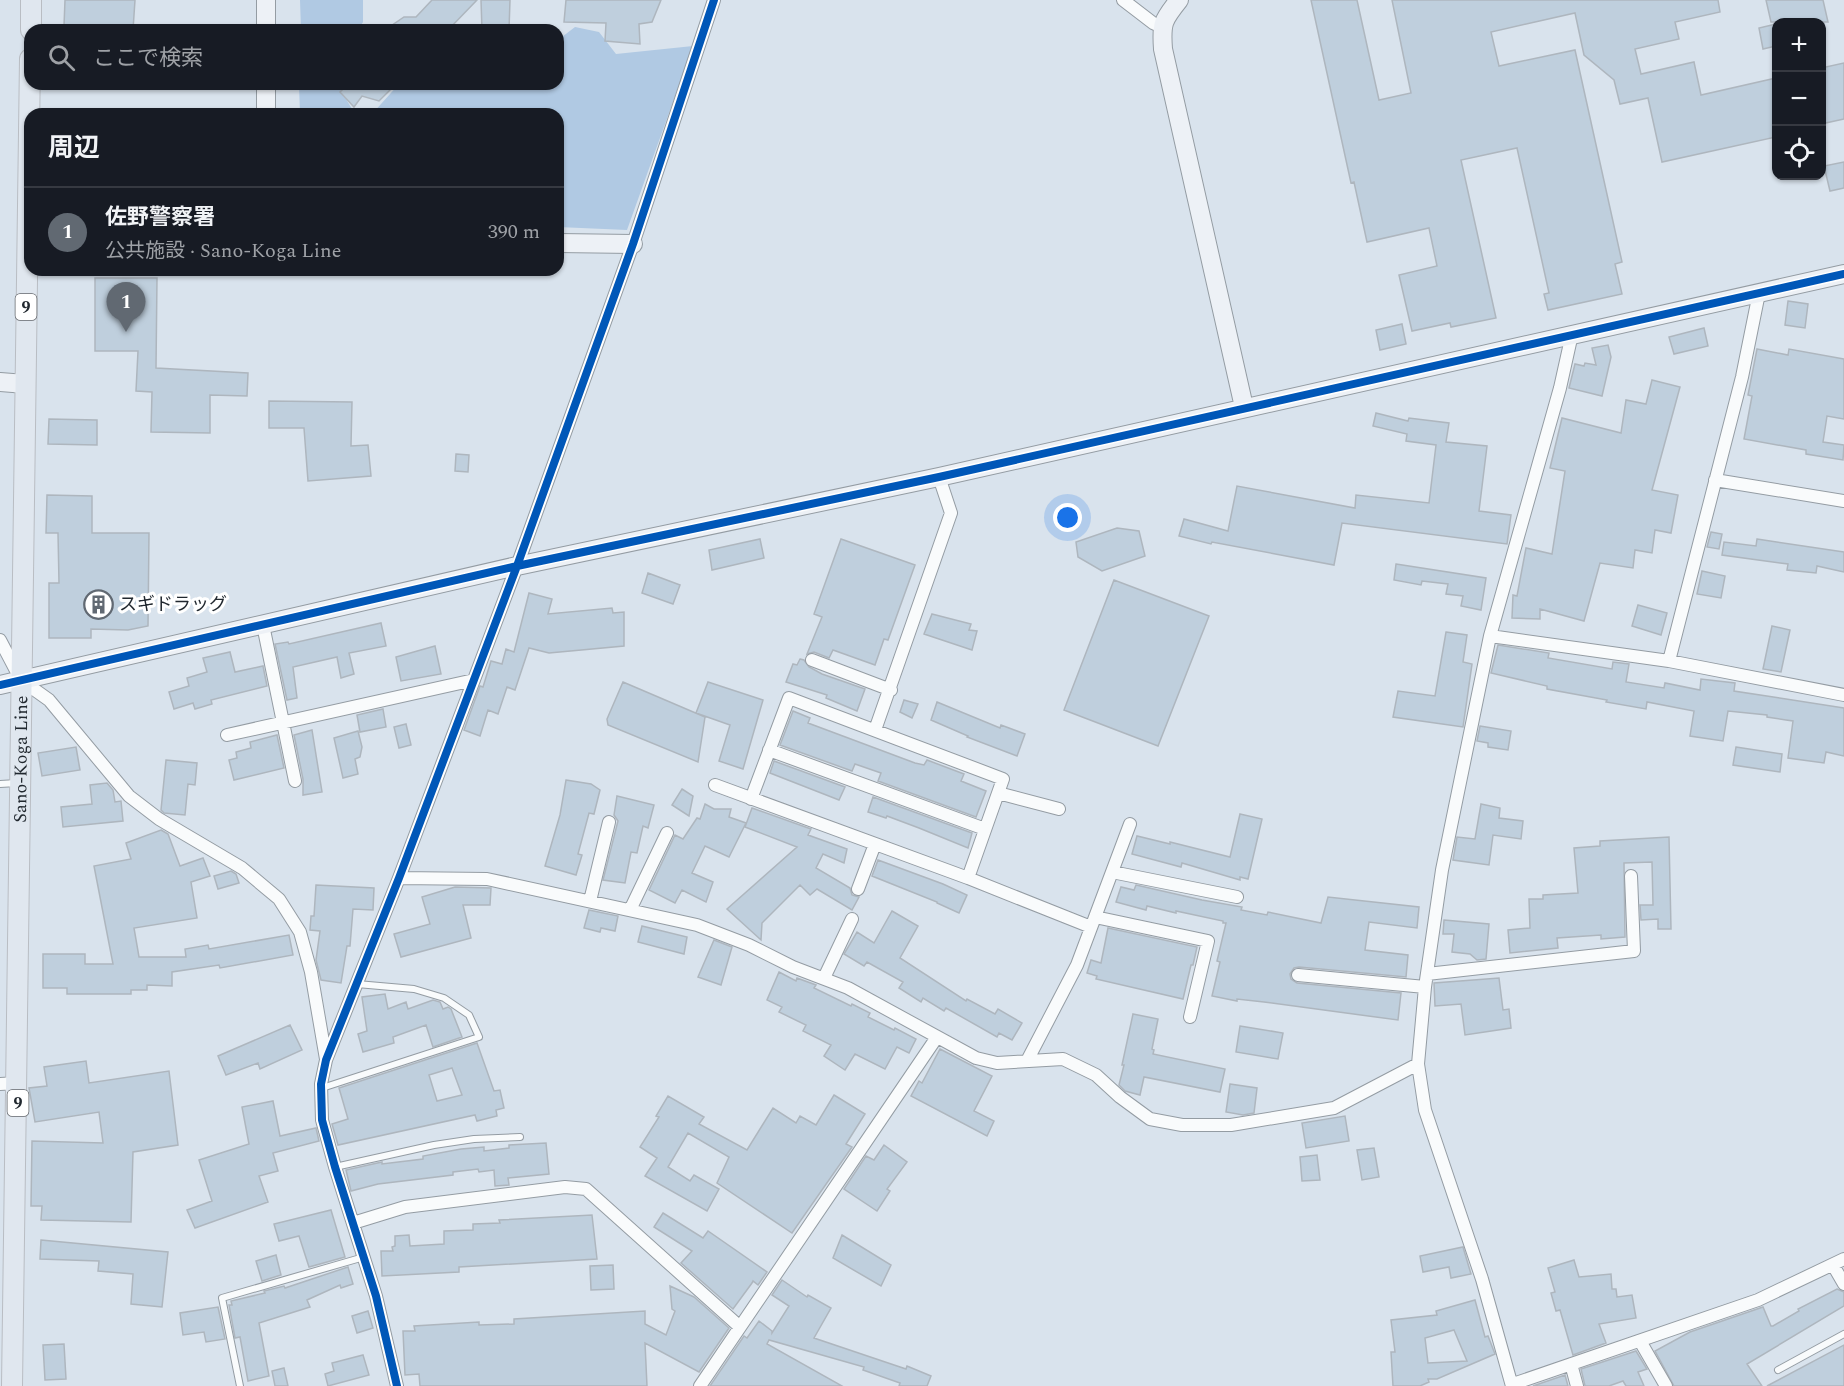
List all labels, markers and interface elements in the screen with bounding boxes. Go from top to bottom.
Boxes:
map controls [1772,18,1826,180]
button: + [1772,18,1826,72]
search box [24,24,564,90]
icon: search [45,41,78,74]
text: ここで検索 [93,42,203,75]
button: − [1772,72,1826,126]
button: locate [1772,126,1826,180]
text: 周辺 [48,128,100,168]
text: 佐野警察署 [105,201,215,234]
text: 1 [62,217,73,247]
text: 390 m [488,217,540,247]
text: 公共施設 · Sano-Koga Line [105,236,341,266]
pin: 1 [106,282,146,332]
road number: 9 [15,294,36,320]
your location [1053,503,1082,532]
building icon: スギドラッグ [82,588,114,620]
place label: スギドラッグ [119,591,227,618]
street label: Sano-Koga Line [6,695,35,823]
road number: 9 [8,1090,28,1116]

